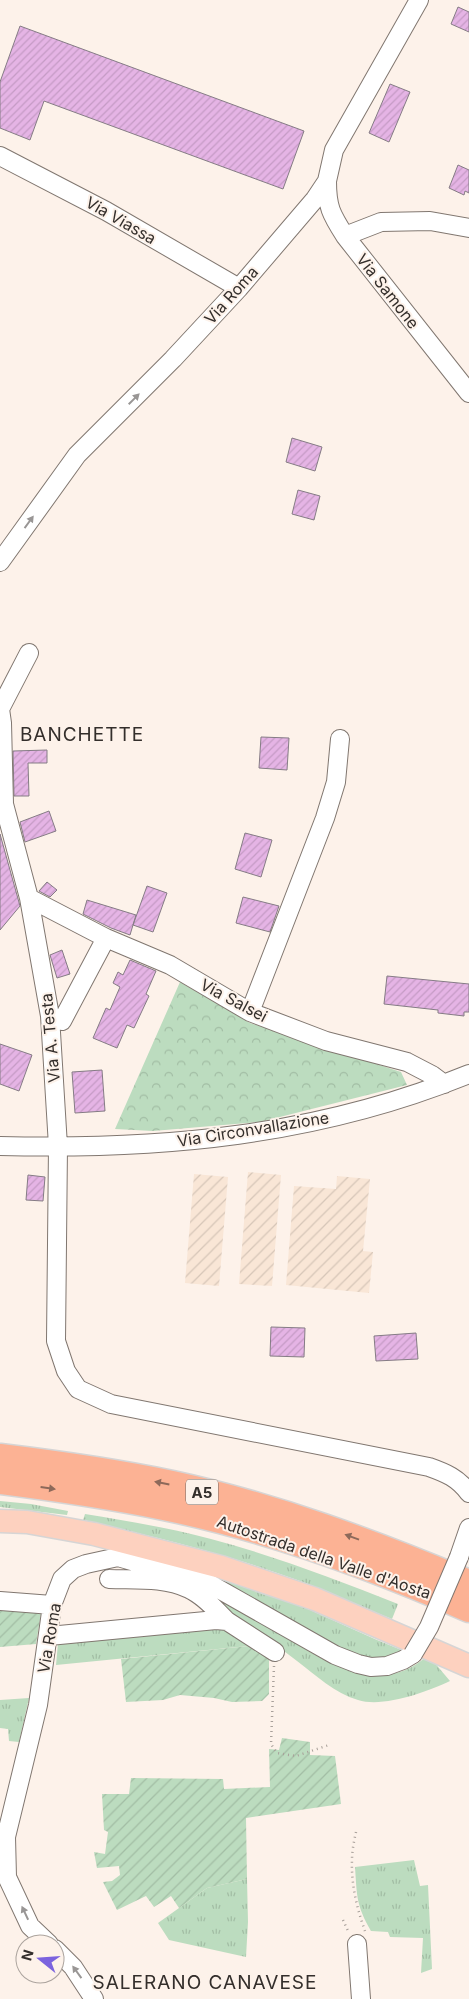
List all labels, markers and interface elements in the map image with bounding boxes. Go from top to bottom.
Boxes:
street label: Via Viassa [82,192,160,248]
street label: Via Samone [352,249,424,333]
street label: Via Roma [200,262,262,328]
one-way arrow [127,393,139,405]
one-way arrow [24,515,34,529]
district label: BANCHETTE [20,723,144,746]
street label: Via Salsei [197,974,271,1026]
street label: Via A. Testa [36,992,64,1084]
street label: Via Circonvallazione [176,1107,330,1151]
one-way arrow [154,1478,170,1486]
road number: A5 [186,1480,218,1504]
one-way arrow [41,1484,57,1492]
street label: Autostrada della Valle d'Aosta [214,1511,434,1603]
one-way arrow [344,1533,359,1541]
street label: Via Roma [33,1601,65,1675]
one-way arrow [20,1906,28,1920]
north arrow [15,1934,65,1984]
text: N [17,1947,37,1963]
one-way arrow [72,1966,82,1979]
district label: SALERANO CANAVESE [93,1971,317,1994]

